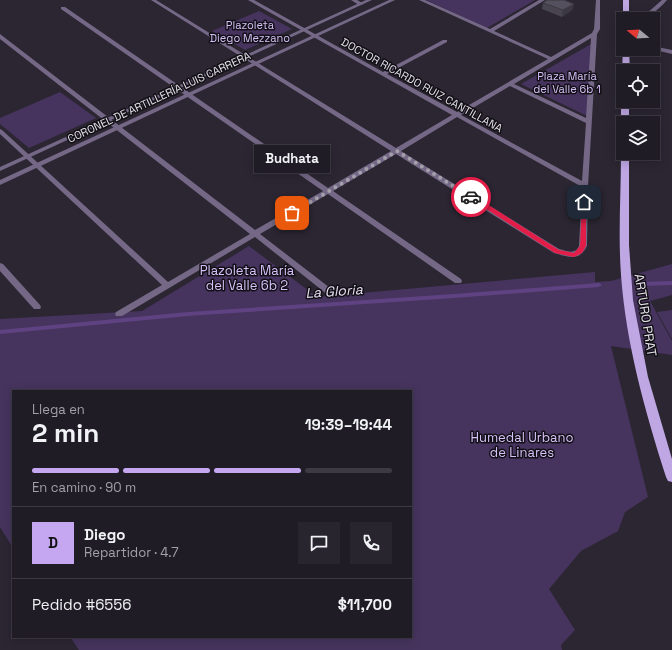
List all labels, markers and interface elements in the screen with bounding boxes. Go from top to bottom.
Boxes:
north arrow [616,12,660,56]
map controls [616,12,660,160]
park label: Plazoleta Diego Mezzano [210,18,290,45]
street label: DOCTOR RICARDO RUIZ CANTILLANA [339,35,505,135]
street label: CORONEL DE ARTILLERÍA LUIS CARRERA [65,48,253,146]
button: locate [616,64,660,108]
park label: Plaza María del Valle 6b 1 [533,69,601,96]
button: layers [616,116,660,160]
callout: Budhata [254,145,330,173]
text: Budhata [265,150,319,167]
courier [451,177,491,217]
pin [567,185,601,219]
icon: car [460,186,482,208]
icon: home [573,191,595,213]
pin [275,196,309,230]
icon: bag [281,202,303,224]
park label: Plazoleta María del Valle 6b 2 [200,262,295,294]
street label: ARTURO PRAT [631,272,661,358]
water label: La Gloria [305,280,364,302]
text: Llega en [32,401,85,418]
text: 19:39–19:44 [305,415,392,434]
text: 2 min [32,416,99,450]
park label: Humedal Urbano de Linares [470,429,574,461]
text: En camino · 90 m [32,479,136,496]
button: chat [298,522,340,564]
button: phone [350,522,392,564]
text: Diego [84,525,125,544]
text: D [48,533,58,552]
text: Repartidor · 4.7 [84,544,179,561]
text: Pedido #6556 [32,595,132,614]
text: $11,700 [338,595,392,614]

